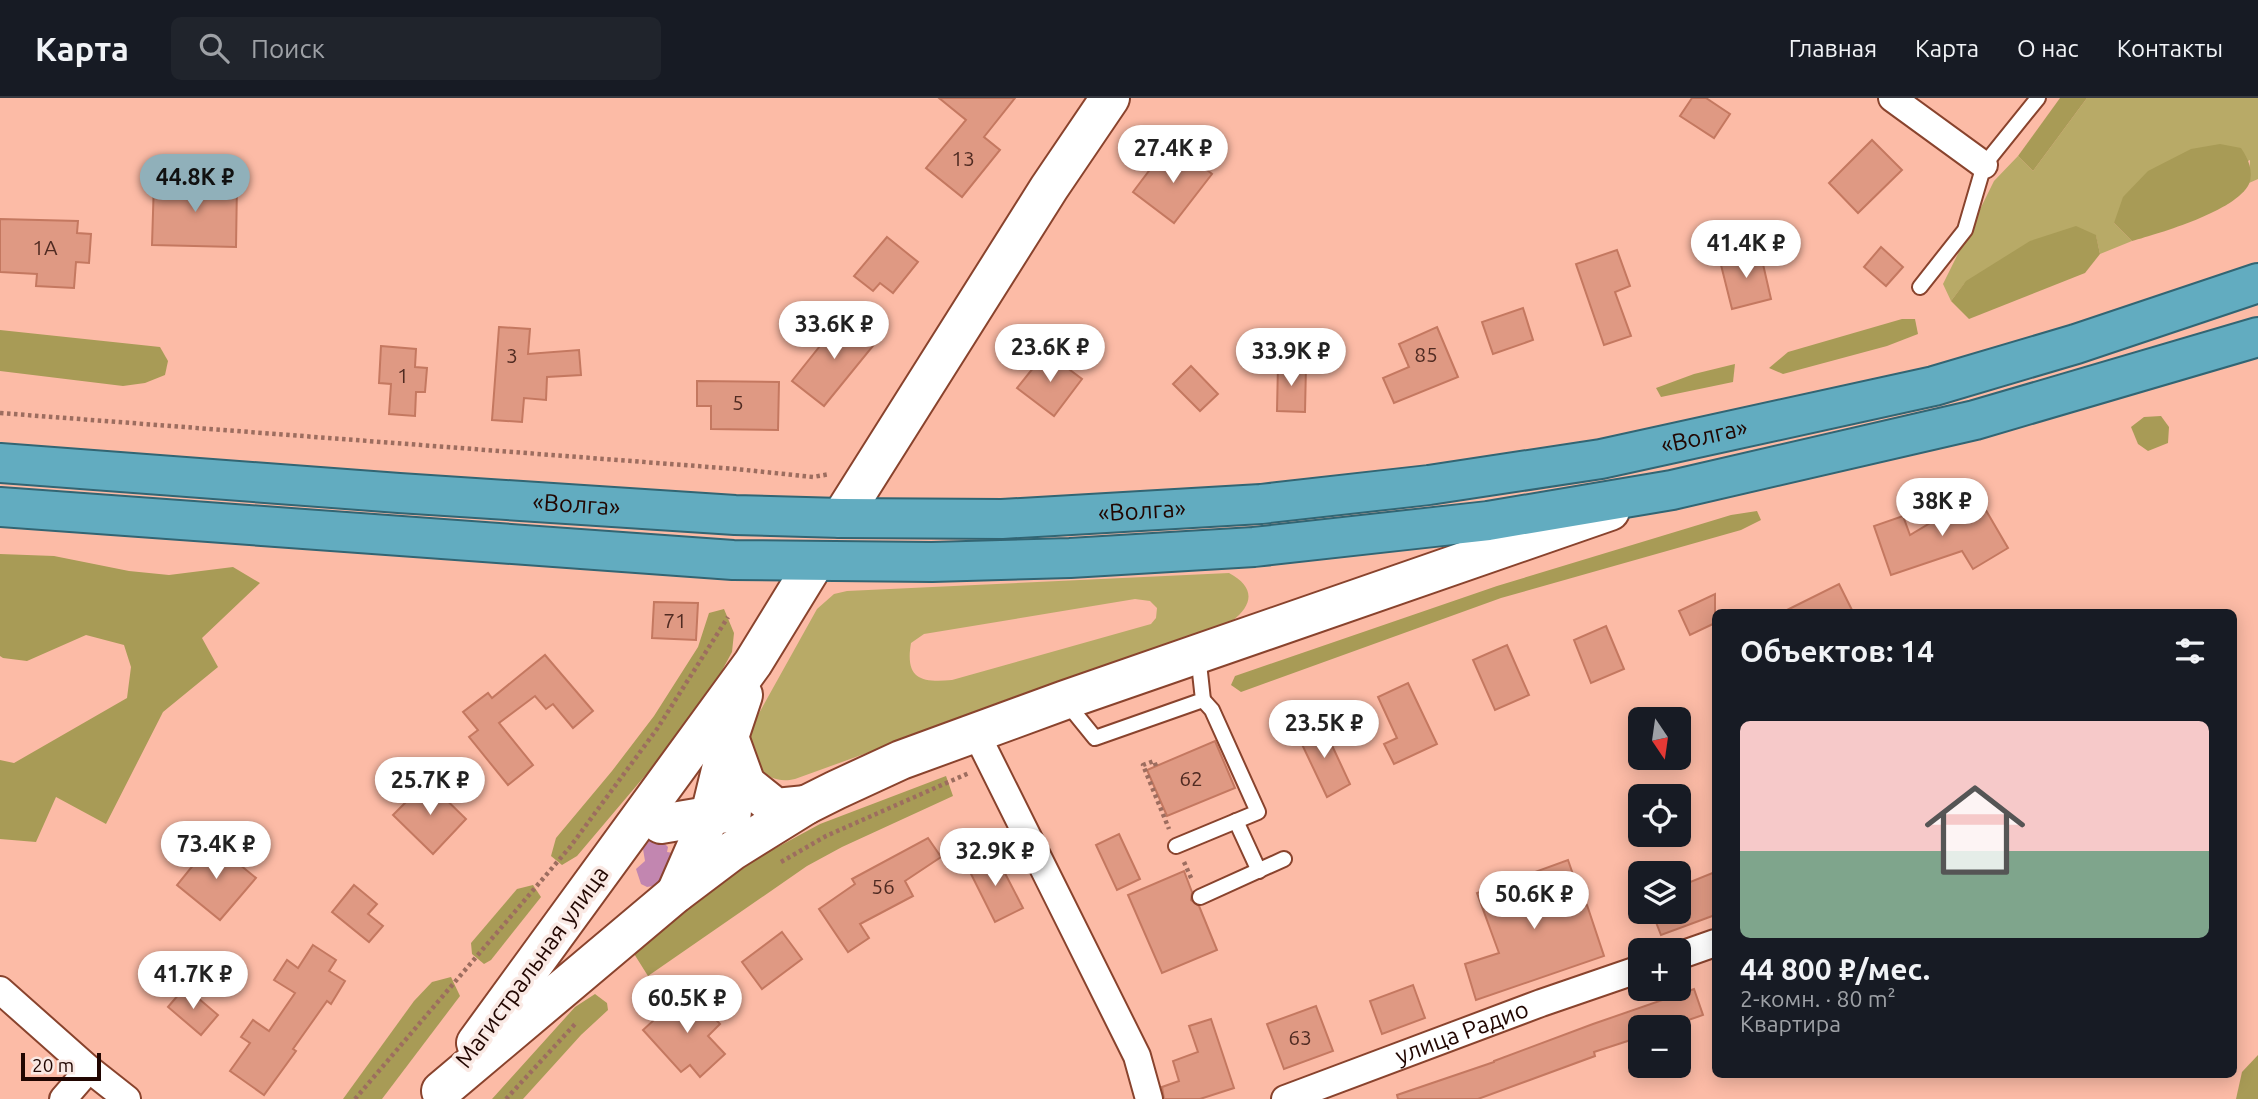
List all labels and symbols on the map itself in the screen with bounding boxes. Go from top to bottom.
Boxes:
pin: 27.4K ₽ [1108,126,1238,185]
house number: 13 [951,146,975,170]
pin: 44.8K ₽ [130,155,260,214]
pin: 41.4K ₽ [1681,220,1811,280]
house number: 1А [32,235,58,259]
pin: 33.6K ₽ [769,302,899,361]
pin: 23.6K ₽ [985,324,1115,384]
pin: 33.9K ₽ [1226,328,1356,388]
house number: 85 [1414,342,1438,366]
house number: 3 [506,343,518,367]
house number: 1 [397,363,409,387]
house number: 5 [732,390,744,414]
street label: «Волга» [1658,413,1750,458]
pin: 38K ₽ [1893,478,1991,538]
street label: «Волга» [532,488,621,520]
street label: «Волга» [1097,494,1187,526]
house number: 71 [663,608,687,632]
pin: 23.5K ₽ [1259,700,1389,760]
north arrow [1628,707,1690,770]
pin: 25.7K ₽ [365,758,495,817]
house number: 62 [1179,766,1203,790]
pin: 73.4K ₽ [151,822,281,881]
pin: 32.9K ₽ [930,828,1060,888]
street label: Магистральная улица [449,861,614,1073]
pin: 50.6K ₽ [1469,872,1599,931]
house number: 56 [871,874,895,898]
pin: 41.7K ₽ [128,951,258,1011]
pin: 60.5K ₽ [622,976,752,1035]
street label: улица Радио [1391,995,1532,1069]
house number: 63 [1288,1025,1312,1049]
scale bar [21,1050,102,1082]

